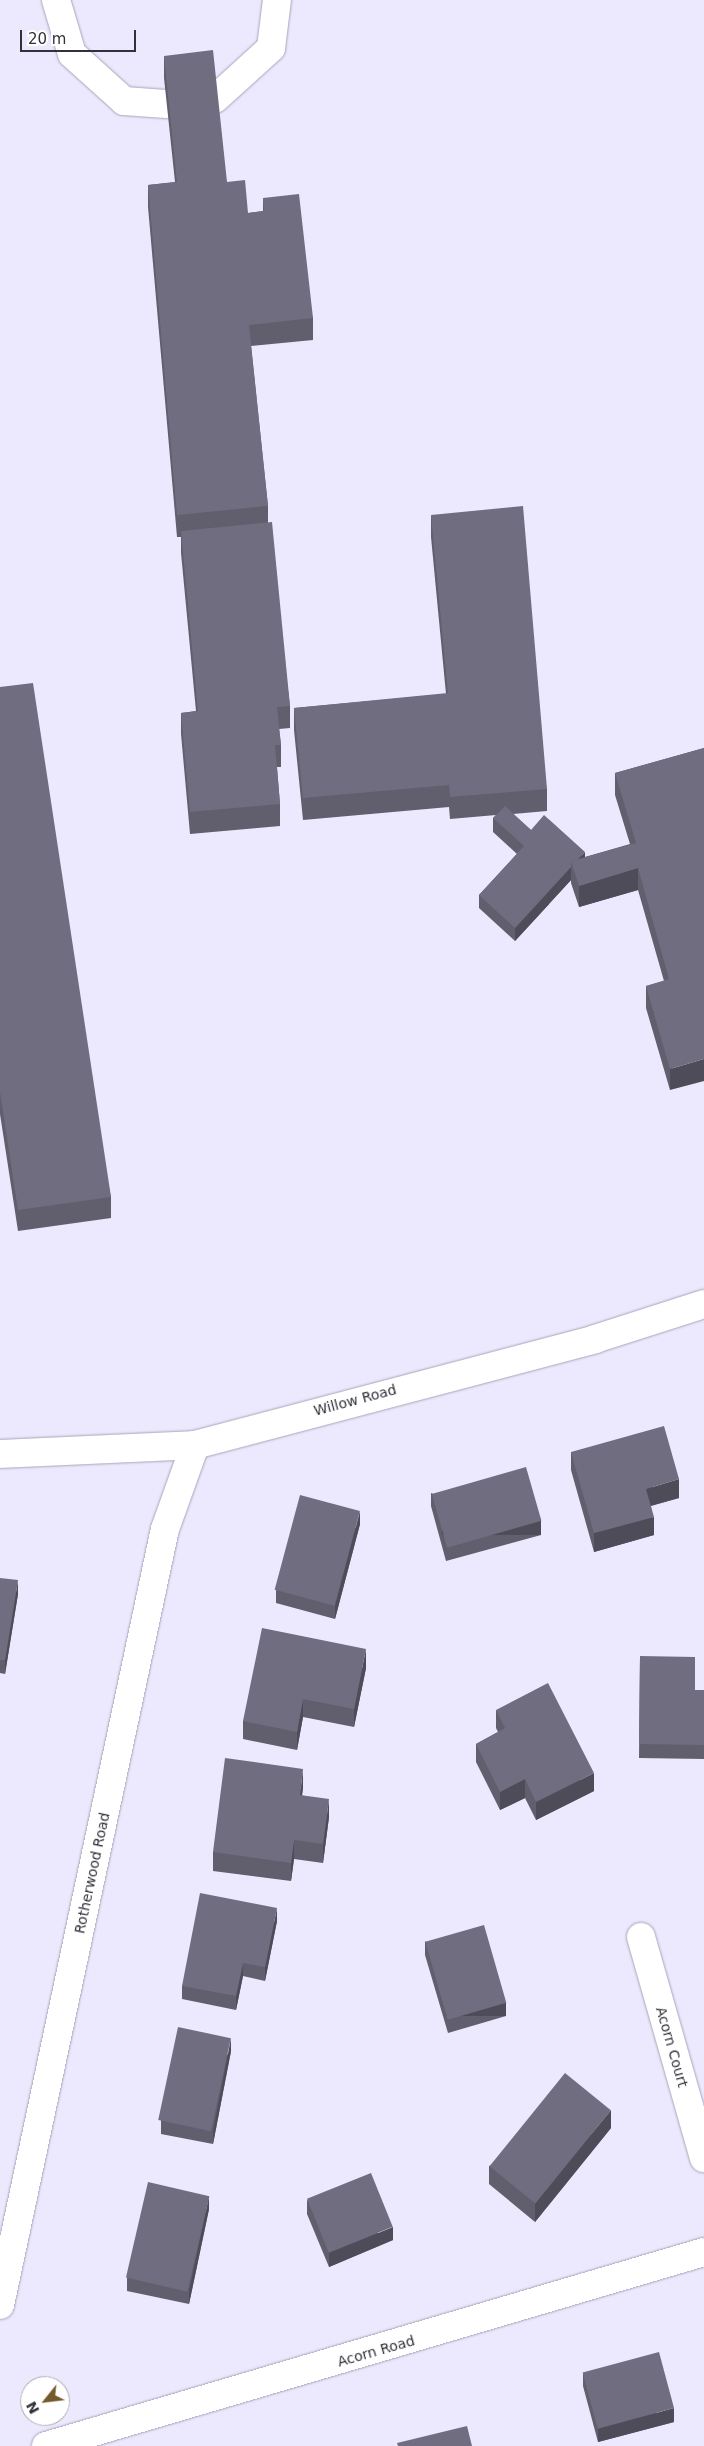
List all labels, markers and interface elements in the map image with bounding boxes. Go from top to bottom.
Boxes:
scale bar [22,20,139,52]
text: 20 m [28,30,66,48]
street label: Willow Road [312,1381,398,1419]
street label: Rotherwood Road [71,1811,113,1935]
street label: Acorn Court [653,2005,691,2089]
street label: Acorn Road [335,2332,417,2370]
north arrow [20,2376,70,2426]
text: N [23,2399,43,2417]

